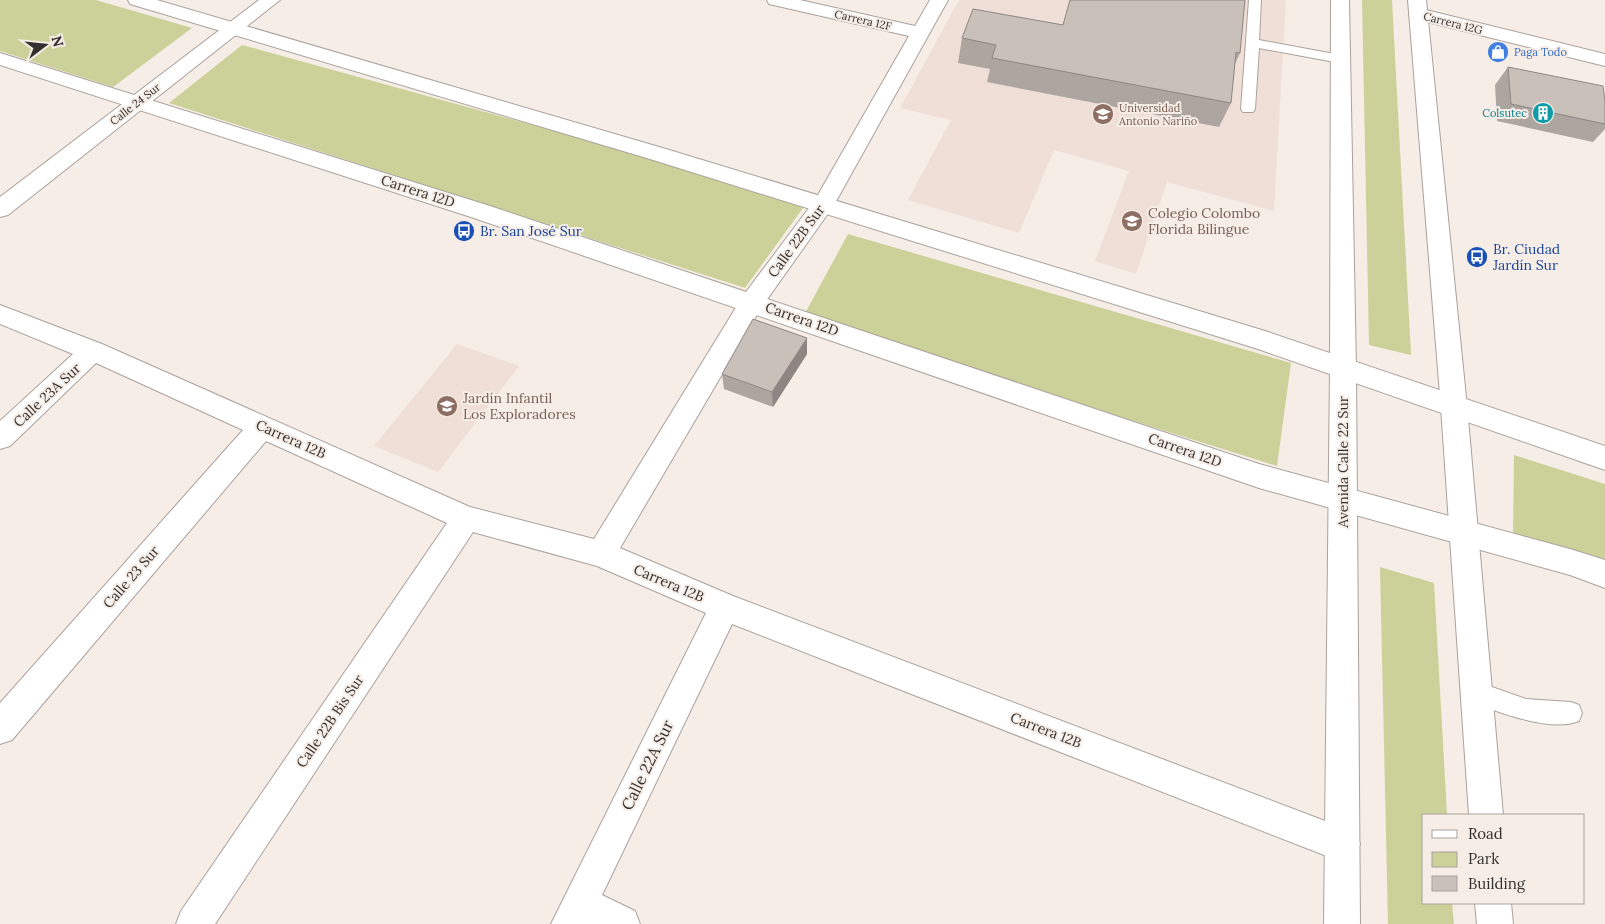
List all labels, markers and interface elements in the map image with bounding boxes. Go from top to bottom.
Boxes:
street label: Carrera 12F [833,7,893,33]
street label: Carrera 12G [1422,9,1485,37]
north arrow [20,20,70,70]
text: N [47,34,68,49]
shop icon: Paga Todo [1486,40,1510,64]
place label: Paga Todo [1514,45,1567,59]
street label: Calle 24 Sur [107,80,163,128]
place label: Universidad Antonio Nariño [1118,101,1197,128]
building icon: Colsutec [1531,101,1555,125]
school or university icon: Universidad Antonio Nariño [1091,102,1115,126]
place label: Colsutec [1482,106,1527,120]
street label: Carrera 12D [379,171,457,211]
street label: Calle 22B Sur [764,201,828,281]
place label: Colegio Colombo Florida Bilingue [1148,204,1260,238]
school or university icon: Colegio Colombo Florida Bilingue [1120,209,1144,233]
bus stop icon: Br. San José Sur [452,219,476,243]
place label: Br. San José Sur [480,222,582,240]
place label: Br. Ciudad Jardín Sur [1492,240,1560,274]
bus stop icon: Br. Ciudad Jardín Sur [1465,245,1489,269]
street label: Carrera 12D [763,298,841,340]
street label: Calle 23A Sur [10,359,84,431]
place label: Jardín Infantil Los Exploradores [462,389,576,423]
school or university icon: Jardín Infantil Los Exploradores [435,394,459,418]
street label: Avenida Calle 22 Sur [1334,396,1352,529]
street label: Carrera 12B [253,416,329,463]
street label: Carrera 12D [1146,429,1224,471]
street label: Calle 23 Sur [99,542,163,612]
street label: Carrera 12B [631,560,707,606]
street label: Calle 22B Bis Sur [292,671,368,771]
street label: Carrera 12B [1008,708,1084,752]
street label: Calle 22A Sur [617,717,677,813]
legend [1422,814,1585,904]
text: Road [1468,824,1503,843]
text: Park [1468,849,1499,868]
text: Building [1468,874,1526,893]

